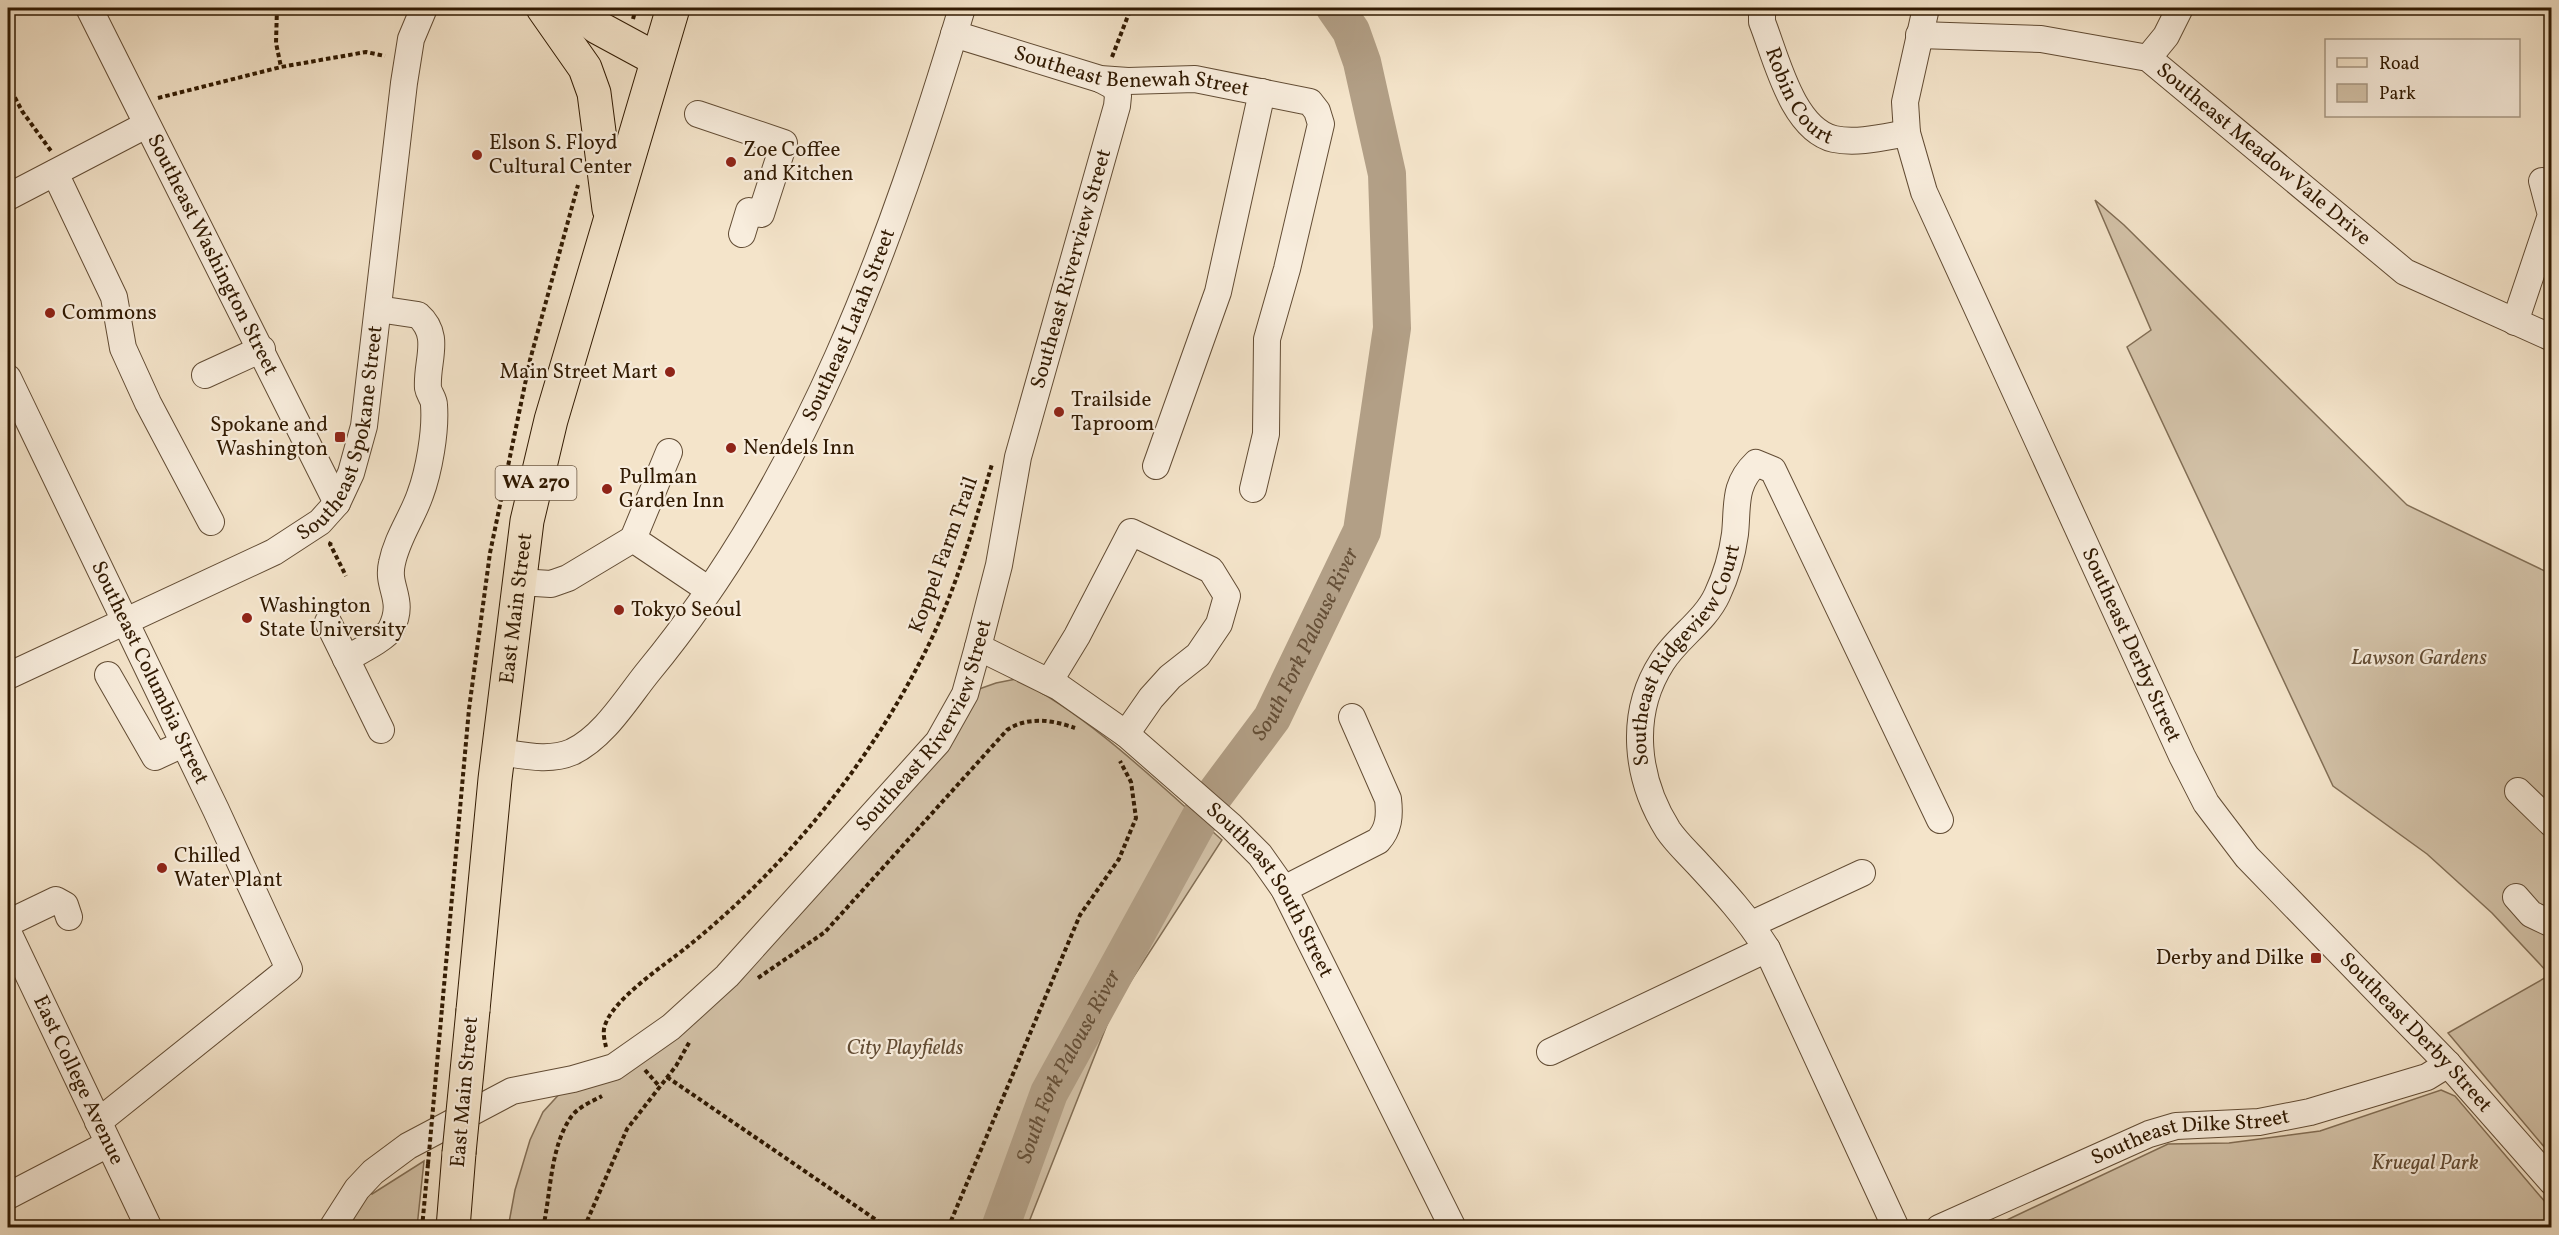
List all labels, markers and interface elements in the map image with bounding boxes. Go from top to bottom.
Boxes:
street label: Southeast Benewah Street [1010,39,1252,104]
legend [2325,39,2520,117]
street label: Robin Court [1758,43,1837,152]
text: Road [2379,52,2420,77]
street label: Southeast Meadow Vale Drive [2150,56,2377,252]
text: Park [2379,82,2416,107]
street label: Southeast Washington Street [140,129,285,380]
place label: Elson S. Floyd Cultural Center [489,129,632,182]
place label: Zoe Coffee and Kitchen [743,136,854,189]
street label: Southeast Riverview Street [1023,145,1119,392]
marker: Elson S. Floyd Cultural Center [470,148,484,162]
marker: Zoe Coffee and Kitchen [724,155,738,169]
street label: Southeast Latah Street [795,225,903,427]
place label: Commons [62,299,157,328]
marker: Commons [43,306,57,320]
street label: Southeast Spokane Street [291,324,390,548]
place label: Main Street Mart [500,358,658,387]
marker: Main Street Mart [663,365,677,379]
place label: Trailside Taproom [1071,386,1154,439]
marker: Trailside Taproom [1052,405,1066,419]
place label: Spokane and Washington [210,411,328,464]
marker: Spokane and Washington [333,430,347,444]
place label: Nendels Inn [743,434,855,463]
marker: Nendels Inn [724,441,738,455]
place label: Pullman Garden Inn [619,463,725,516]
road number: WA 270 [496,466,576,500]
street label: Koppel Farm Trail [902,473,986,637]
marker: Pullman Garden Inn [600,482,614,496]
street label: East Main Street [492,531,540,685]
water label: South Fork Palouse River [1245,542,1368,747]
street label: Southeast Ridgeview Court [1625,542,1748,768]
street label: Southeast Derby Street [2074,543,2188,747]
street label: Southeast Columbia Street [84,556,216,789]
place label: Washington State University [259,592,407,645]
place label: Tokyo Seoul [631,596,742,625]
marker: Tokyo Seoul [612,603,626,617]
marker: Washington State University [240,611,254,625]
street label: Southeast Riverview Street [849,616,999,838]
park label: Lawson Gardens [2351,644,2487,673]
street label: Southeast South Street [1199,796,1340,983]
place label: Chilled Water Plant [174,842,283,895]
marker: Chilled Water Plant [155,861,169,875]
place label: Derby and Dilke [2156,944,2304,973]
street label: Southeast Derby Street [2333,946,2499,1119]
marker: Derby and Dilke [2309,951,2323,965]
water label: South Fork Palouse River [1009,964,1130,1168]
street label: East College Avenue [26,991,131,1170]
street label: East Main Street [444,1015,486,1169]
park label: City Playfields [847,1034,964,1063]
street label: Southeast Dilke Street [2086,1102,2292,1173]
park label: Kruegal Park [2371,1149,2479,1178]

